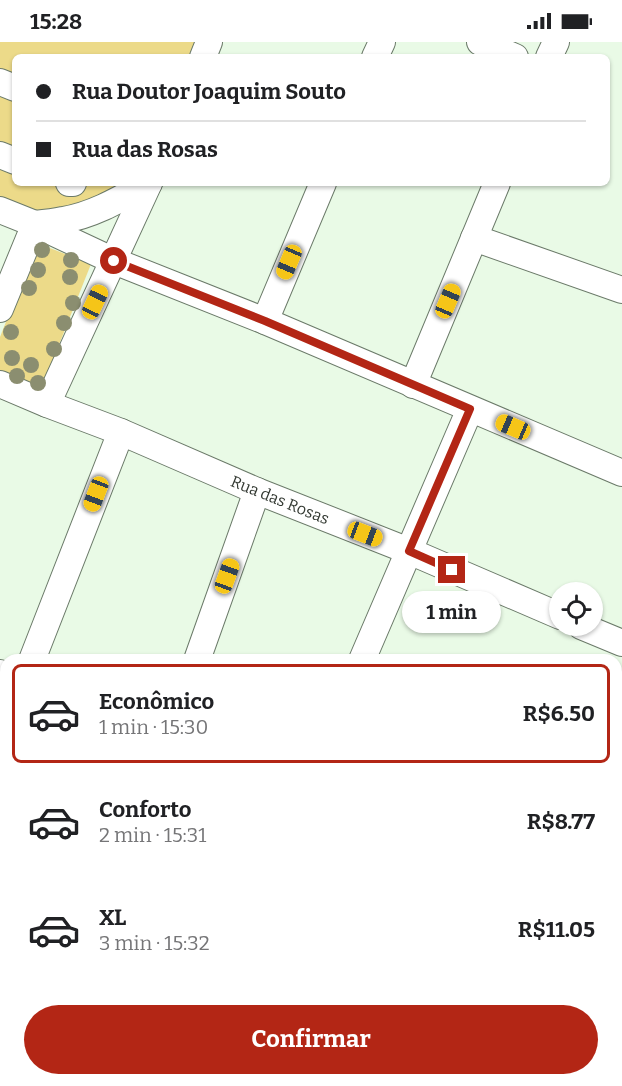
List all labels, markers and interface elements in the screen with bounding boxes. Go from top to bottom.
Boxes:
text: 15:28 [30,8,82,35]
text: Rua Doutor Joaquim Souto [72,78,346,105]
text: Rua das Rosas [72,136,218,163]
car [274,242,304,282]
route start [100,247,127,274]
car [433,281,463,321]
car [79,282,111,322]
car [493,412,533,442]
street label: Rua das Rosas [228,472,332,528]
car [81,474,111,514]
car [345,519,385,549]
car [212,556,242,596]
route end [438,556,465,583]
map controls [549,582,603,636]
button: locate [549,582,603,636]
callout: 1 min [402,591,502,633]
text: 1 min [426,600,477,624]
icon: car [27,687,81,741]
text: Econômico [99,688,214,715]
text: R$6.50 [523,700,595,727]
text: 1 min · 15:30 [99,715,208,739]
icon: car [27,795,81,849]
text: Conforto [99,796,191,823]
text: R$8.77 [527,808,595,835]
text: 2 min · 15:31 [99,823,206,847]
icon: car [27,903,81,957]
text: XL [99,904,126,931]
text: R$11.05 [518,916,595,943]
text: 3 min · 15:32 [99,931,210,955]
button: Confirmar [24,1005,598,1074]

